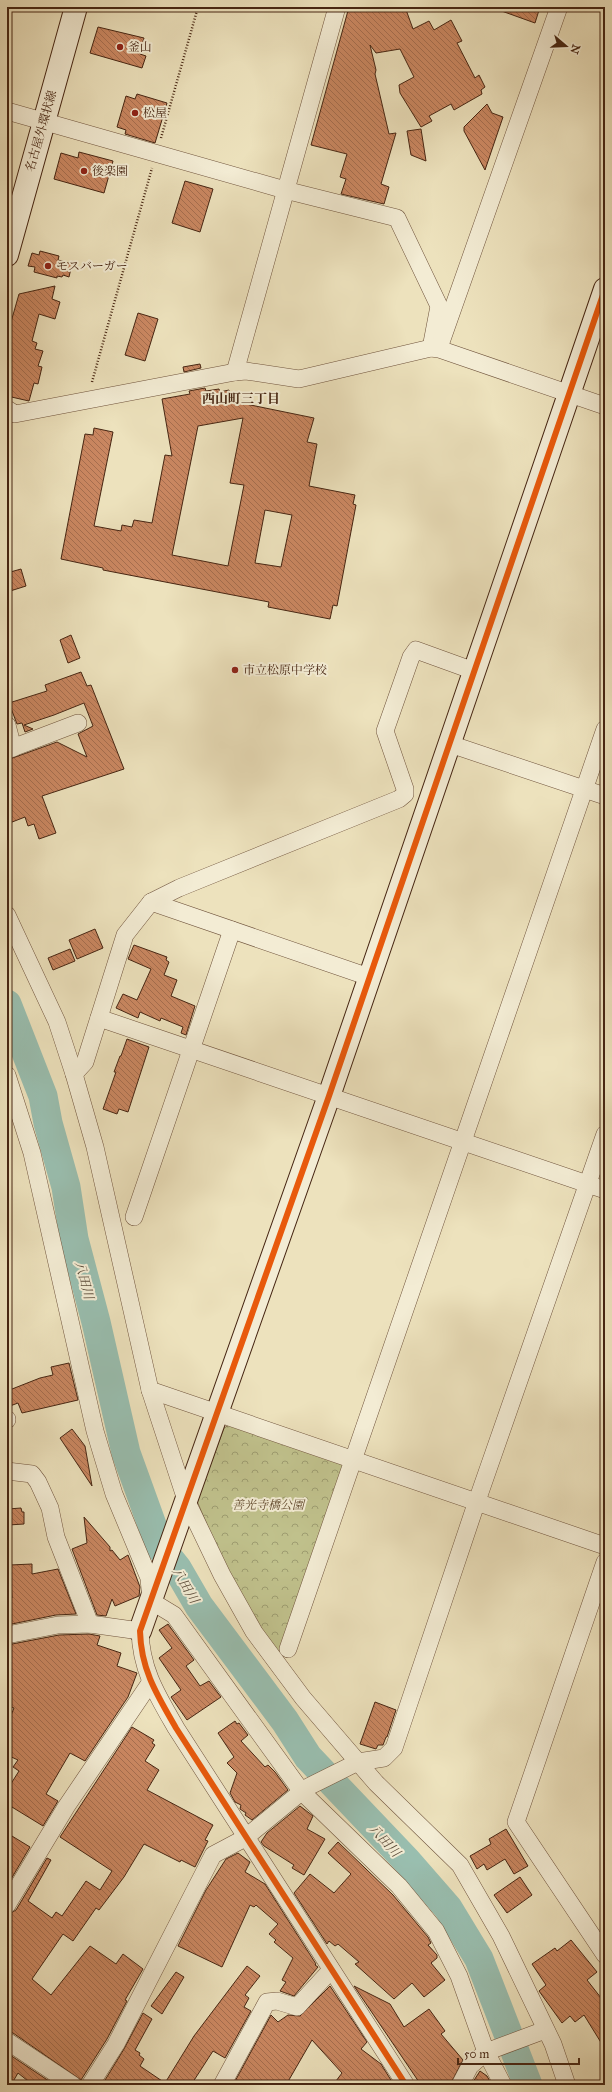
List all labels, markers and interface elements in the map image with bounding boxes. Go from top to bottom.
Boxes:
north arrow [546,26,586,66]
place label: 釜山 [128,40,152,54]
marker: 釜山 [115,42,125,52]
text: N [567,43,583,56]
street label: 名古屋外環状線 [23,89,59,173]
place label: 松屋 [143,106,167,120]
marker: 松屋 [130,108,140,118]
place label: 後楽園 [92,164,128,178]
marker: 後楽園 [79,166,89,176]
place label: モスバーガー [56,259,128,273]
marker: モスバーガー [43,261,53,271]
district label: 西山町三丁目 [202,391,280,407]
place label: 市立松原中学校 [243,663,327,677]
marker: 市立松原中学校 [230,665,240,675]
water label: 八田川 [71,1259,97,1303]
park label: 善光寺橋公園 [232,1498,306,1512]
water label: 八田川 [168,1565,203,1608]
water label: 八田川 [365,1821,405,1862]
scale bar [458,2040,579,2066]
text: 50 m [464,2047,489,2061]

